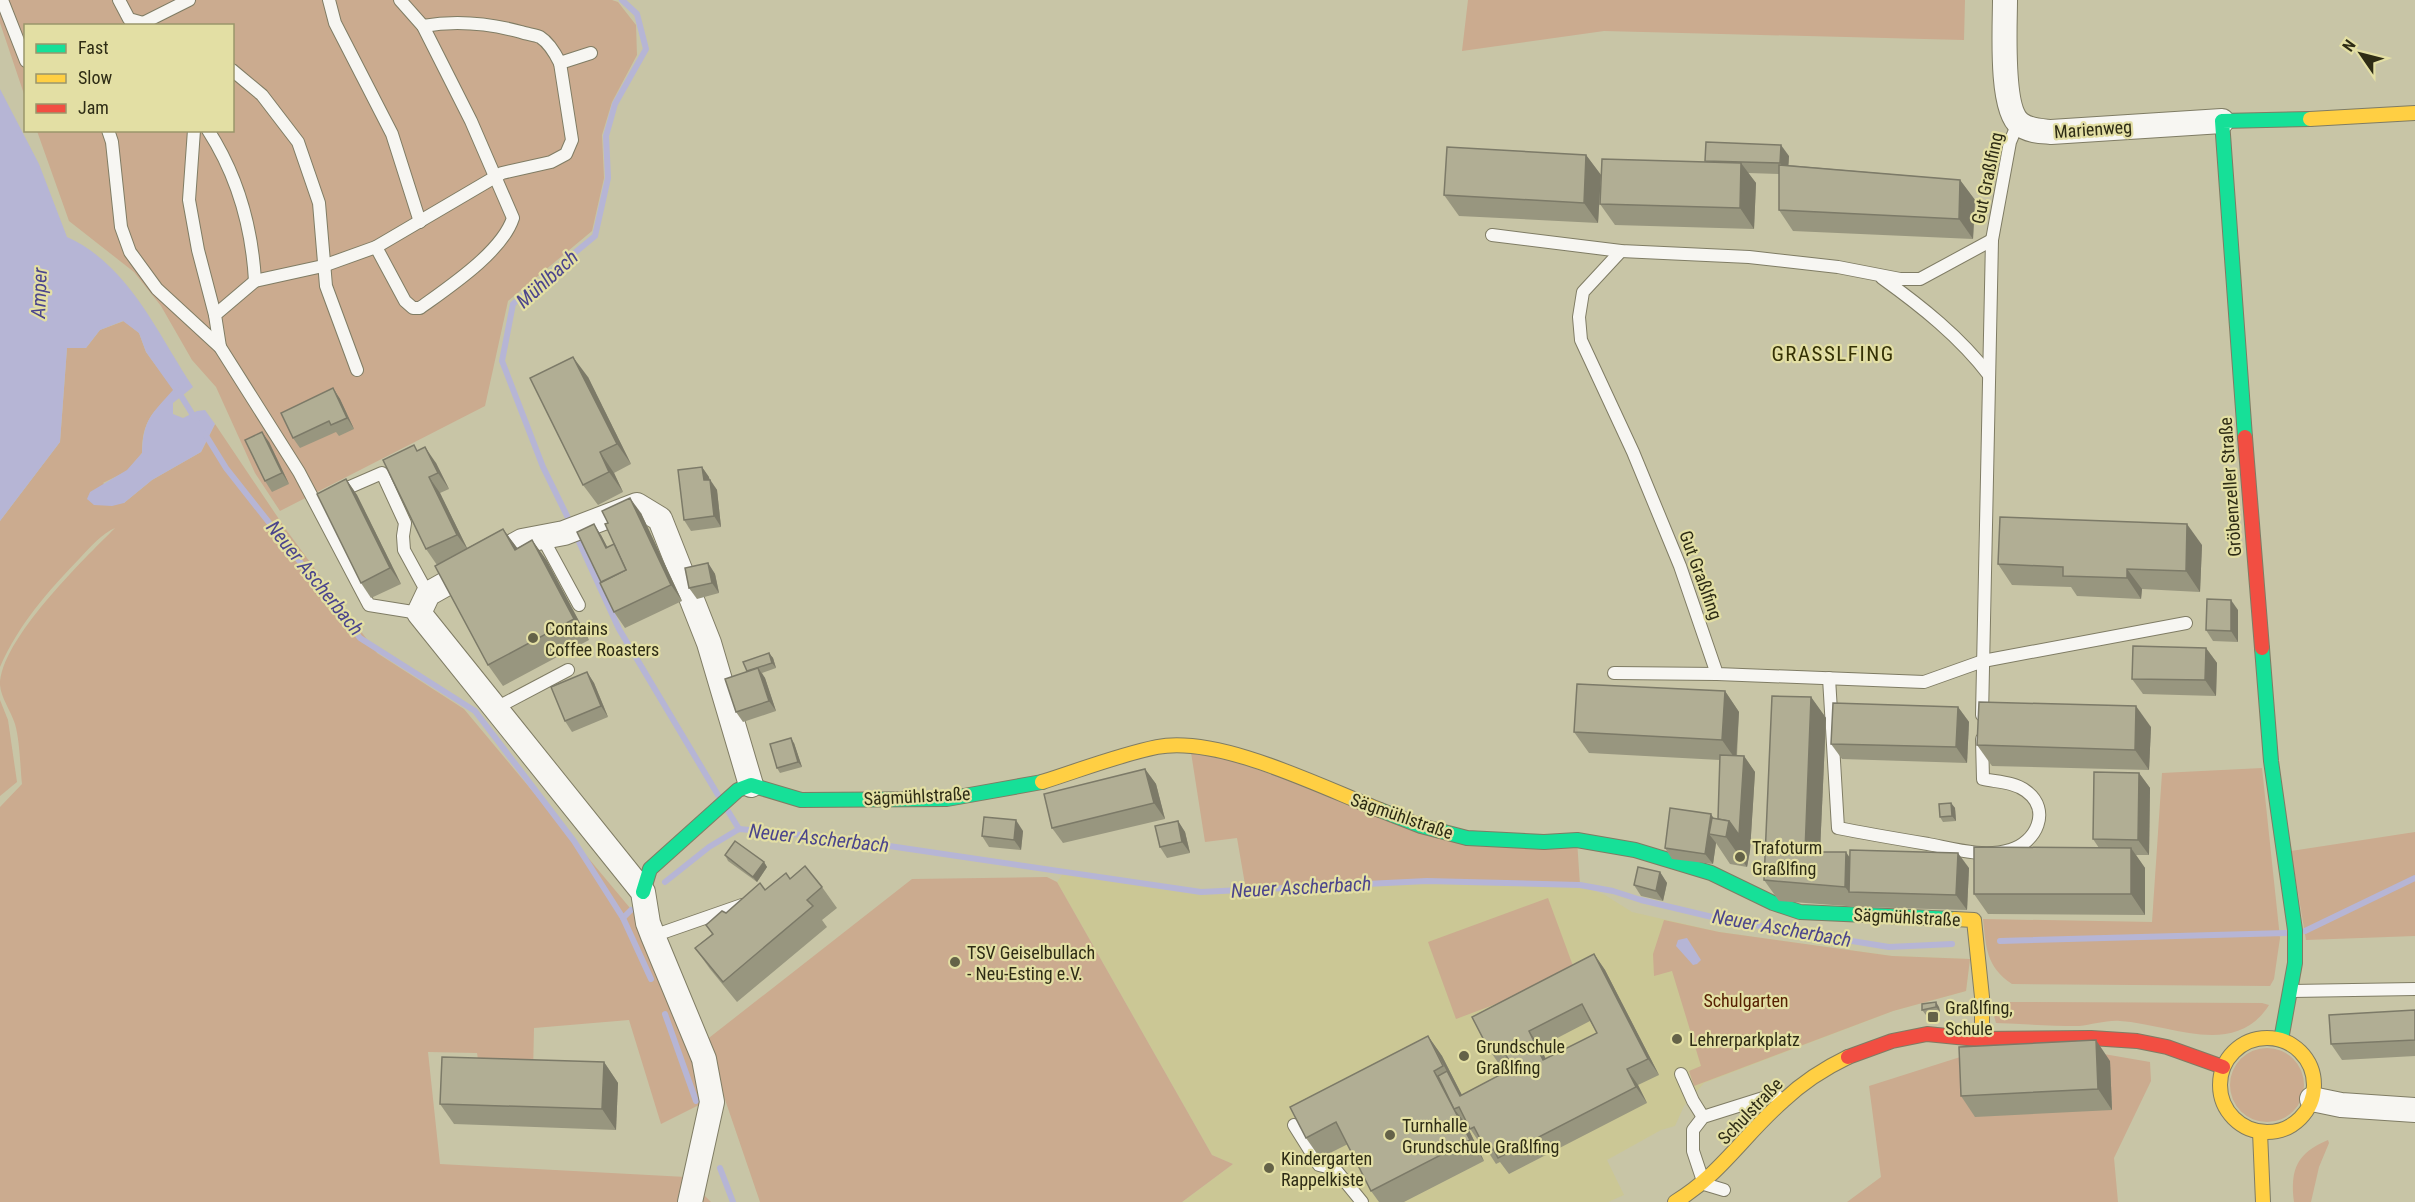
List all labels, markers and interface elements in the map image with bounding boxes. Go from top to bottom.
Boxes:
legend [24,24,234,132]
north arrow [2331,24,2391,84]
text: N [2339,36,2360,55]
text: Fast [78,37,109,58]
text: Slow [78,67,113,88]
text: Jam [78,97,109,118]
street label: Marienweg [2053,116,2133,142]
street label: Gut Graßlfing [1967,130,2007,226]
water label: Mühlbach [511,245,583,313]
water label: Amper [26,266,52,320]
district label: GRASSLFING [1771,342,1895,366]
street label: Gröbenzeller Straße [2215,417,2245,557]
water label: Neuer Ascherbach [261,516,369,640]
street label: Gut Graßlfing [1675,528,1727,622]
place label: Contains Coffee Roasters [545,618,659,660]
marker: Contains Coffee Roasters [526,631,540,645]
street label: Sägmühlstraße [863,783,971,809]
street label: Sägmühlstraße [1348,789,1456,843]
water label: Neuer Ascherbach [748,819,890,857]
place label: Trafoturm Graßlfing [1752,837,1822,879]
marker: Trafoturm Graßlfing [1733,850,1747,864]
water label: Neuer Ascherbach [1230,871,1372,903]
water label: Neuer Ascherbach [1711,904,1853,952]
street label: Sägmühlstraße [1853,904,1961,930]
place label: TSV Geiselbullach - Neu-Esting e.V. [967,942,1095,984]
marker: TSV Geiselbullach - Neu-Esting e.V. [948,955,962,969]
park label: Schulgarten [1703,990,1789,1011]
place label: Graßlfing, Schule [1945,997,2013,1039]
marker: Graßlfing, Schule [1926,1010,1940,1024]
place label: Lehrerparkplatz [1689,1029,1800,1050]
marker: Lehrerparkplatz [1670,1032,1684,1046]
place label: Grundschule Graßlfing [1476,1036,1565,1078]
marker: Grundschule Graßlfing [1457,1049,1471,1063]
street label: Schulstraße [1713,1073,1787,1149]
place label: Turnhalle Grundschule Graßlfing [1402,1115,1559,1157]
marker: Turnhalle Grundschule Graßlfing [1383,1128,1397,1142]
place label: Kindergarten Rappelkiste [1281,1148,1372,1190]
marker: Kindergarten Rappelkiste [1262,1161,1276,1175]

